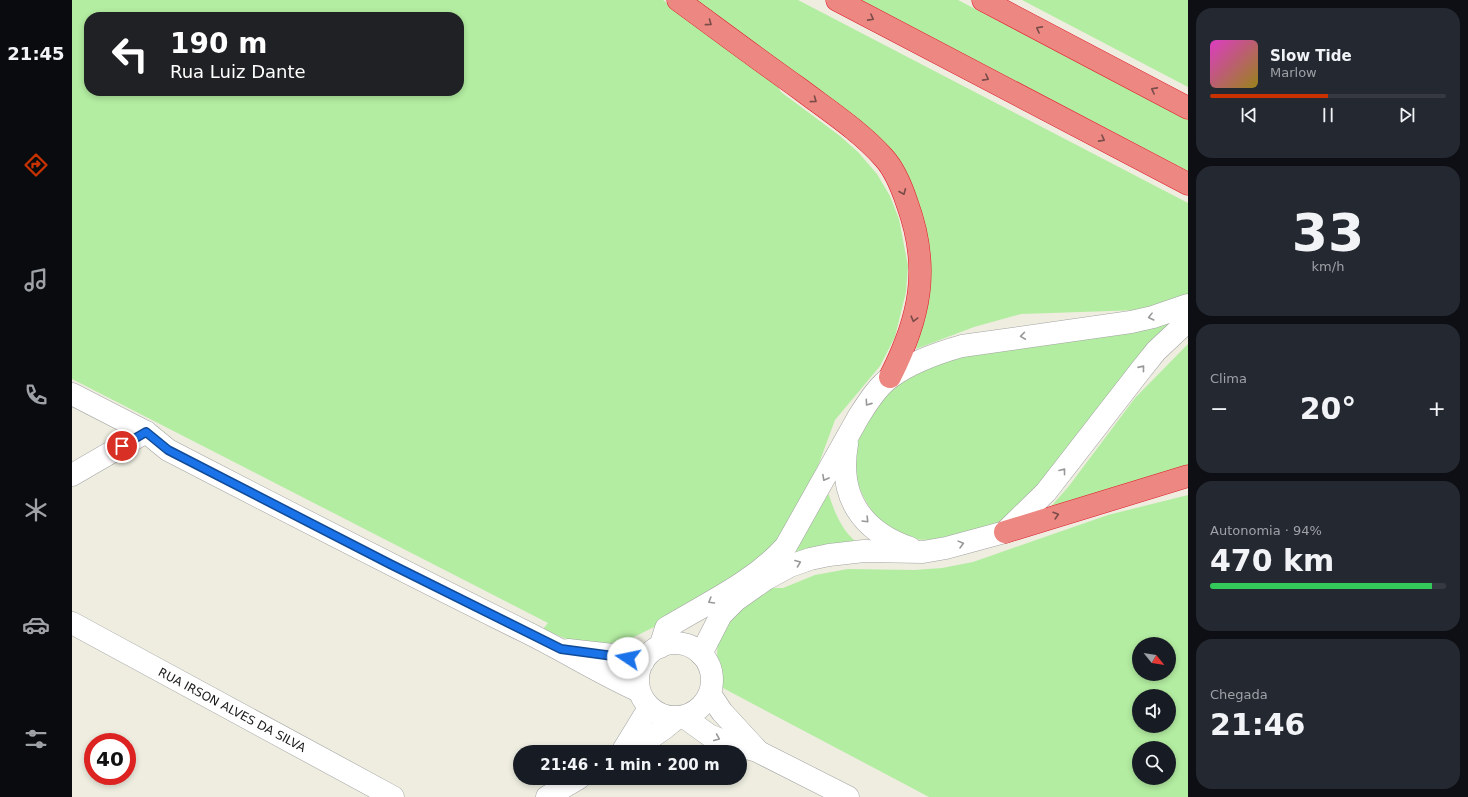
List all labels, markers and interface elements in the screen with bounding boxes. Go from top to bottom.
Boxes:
one-way arrow [867,13,875,21]
one-way arrow [705,18,712,25]
one-way arrow [1035,26,1043,34]
text: 190 m [170,27,267,60]
icon: left [104,28,156,80]
text: 21:45 [7,43,65,64]
text: Slow Tide [1270,47,1352,65]
text: Rua Luiz Dante [170,61,306,82]
text: Marlow [1270,65,1317,80]
one-way arrow [982,74,990,81]
one-way arrow [1150,87,1158,95]
one-way arrow [810,95,817,102]
icon: previous [1238,104,1260,126]
icon: pause [1317,104,1339,126]
icon: next [1396,104,1418,126]
one-way arrow [1097,134,1105,142]
icon: directions [22,151,50,179]
one-way arrow [898,188,906,195]
text: 33 [1292,203,1364,263]
text: km/h [1312,259,1344,274]
icon: music [22,266,50,294]
one-way arrow [1148,312,1155,321]
one-way arrow [910,316,918,322]
one-way arrow [1020,332,1026,341]
one-way arrow [1138,365,1145,372]
text: Clima [1210,371,1247,386]
icon: phone [22,381,50,409]
text: 20° [1300,391,1356,426]
text: − [1210,396,1228,421]
text: + [1428,396,1446,421]
one-way arrow [866,398,873,405]
pin [105,429,139,463]
icon: arrive [111,435,133,457]
one-way arrow [1058,468,1065,475]
one-way arrow [822,474,829,481]
icon: climate [22,496,50,524]
one-way arrow [1052,512,1059,520]
one-way arrow [861,515,869,523]
text: Autonomia · 94% [1210,523,1322,538]
one-way arrow [958,541,964,549]
text: 470 km [1210,543,1334,578]
one-way arrow [794,559,801,567]
one-way arrow [708,596,715,604]
icon: car [22,611,50,639]
position arrow [607,637,649,679]
north arrow [1132,637,1176,681]
map controls [1132,637,1176,785]
street label: RUA IRSON ALVES DA SILVA [156,665,309,755]
text: Chegada [1210,687,1268,702]
button: sound [1132,689,1176,733]
text: 21:46 [1210,707,1306,742]
icon: filters [22,725,50,753]
speed limit sign: 40 [84,733,136,785]
one-way arrow [712,733,720,741]
button: search [1132,741,1176,785]
text: 21:46 · 1 min · 200 m [540,756,720,774]

